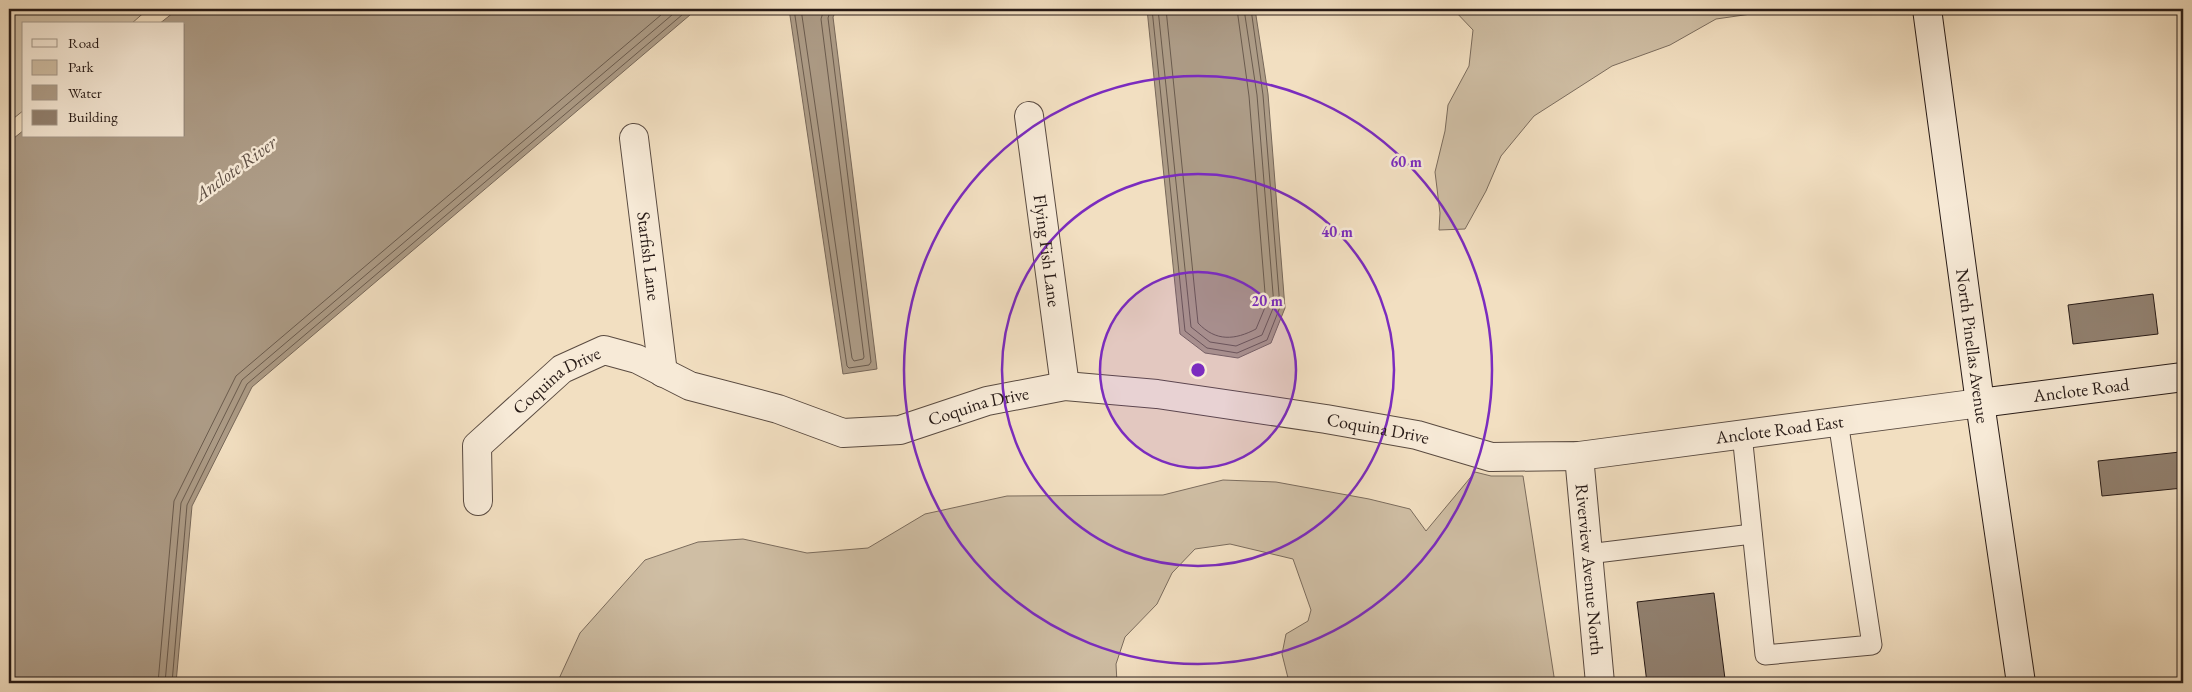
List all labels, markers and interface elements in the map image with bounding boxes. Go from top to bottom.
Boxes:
legend [22,22,185,138]
text: Road [68,33,100,52]
text: Park [68,57,95,76]
text: Water [68,83,102,102]
text: Building [68,107,118,126]
water label: Anclote River [187,130,282,208]
text: 60 m [1390,152,1422,171]
street label: Flying Fish Lane [1029,193,1066,308]
street label: Starfish Lane [632,210,666,302]
text: 40 m [1321,222,1353,241]
street label: North Pinellas Avenue [1951,267,1995,425]
text: 20 m [1251,291,1283,310]
street label: Coquina Drive [508,341,604,419]
centre of rings [1189,361,1207,379]
street label: Anclote Road [2031,372,2131,407]
street label: Coquina Drive [925,381,1031,431]
street label: Coquina Drive [1325,407,1432,449]
street label: Anclote Road East [1713,409,1845,449]
street label: Riverview Avenue North [1571,483,1609,656]

